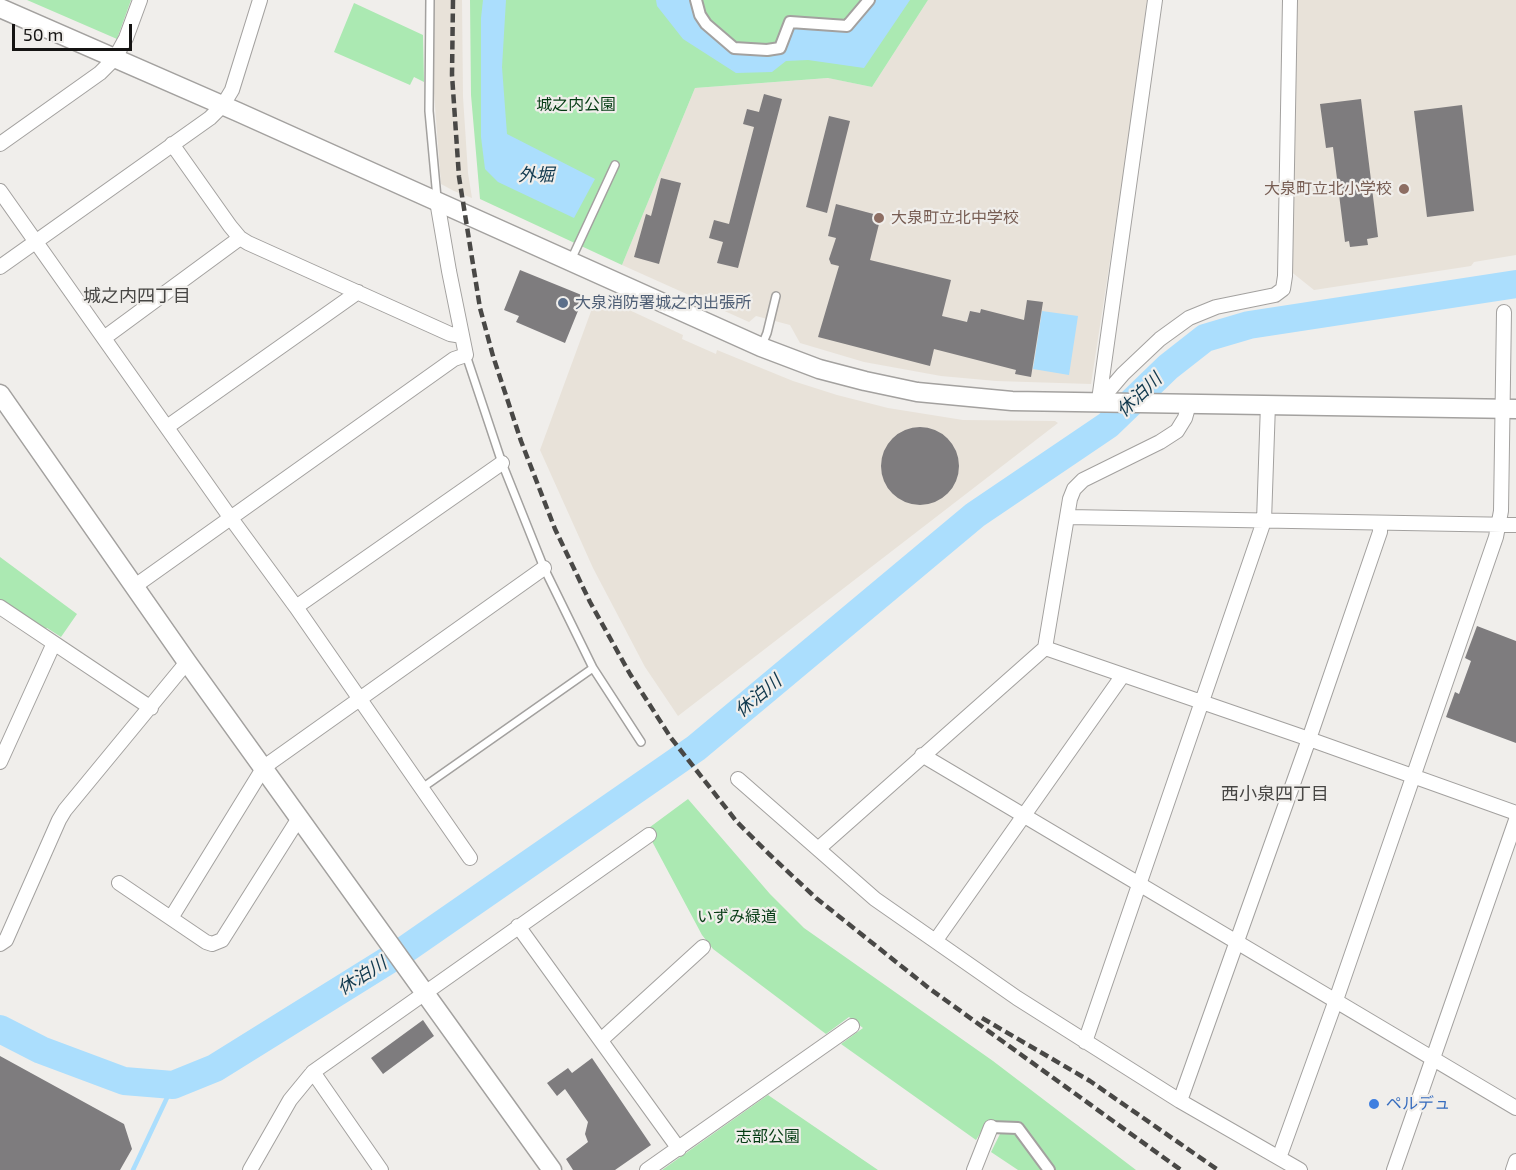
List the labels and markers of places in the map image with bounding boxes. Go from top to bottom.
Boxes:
place label: 大泉町立北小学校 [1264,179,1392,199]
marker: 大泉町立北小学校 [1397,182,1411,196]
place label: 大泉町立北中学校 [891,208,1019,228]
marker: 大泉町立北中学校 [872,211,886,225]
place label: 大泉消防署城之内出張所 [575,293,751,313]
marker: 大泉消防署城之内出張所 [556,296,570,310]
place label: ペルデュ [1386,1094,1450,1114]
marker: ペルデュ [1367,1097,1381,1111]

